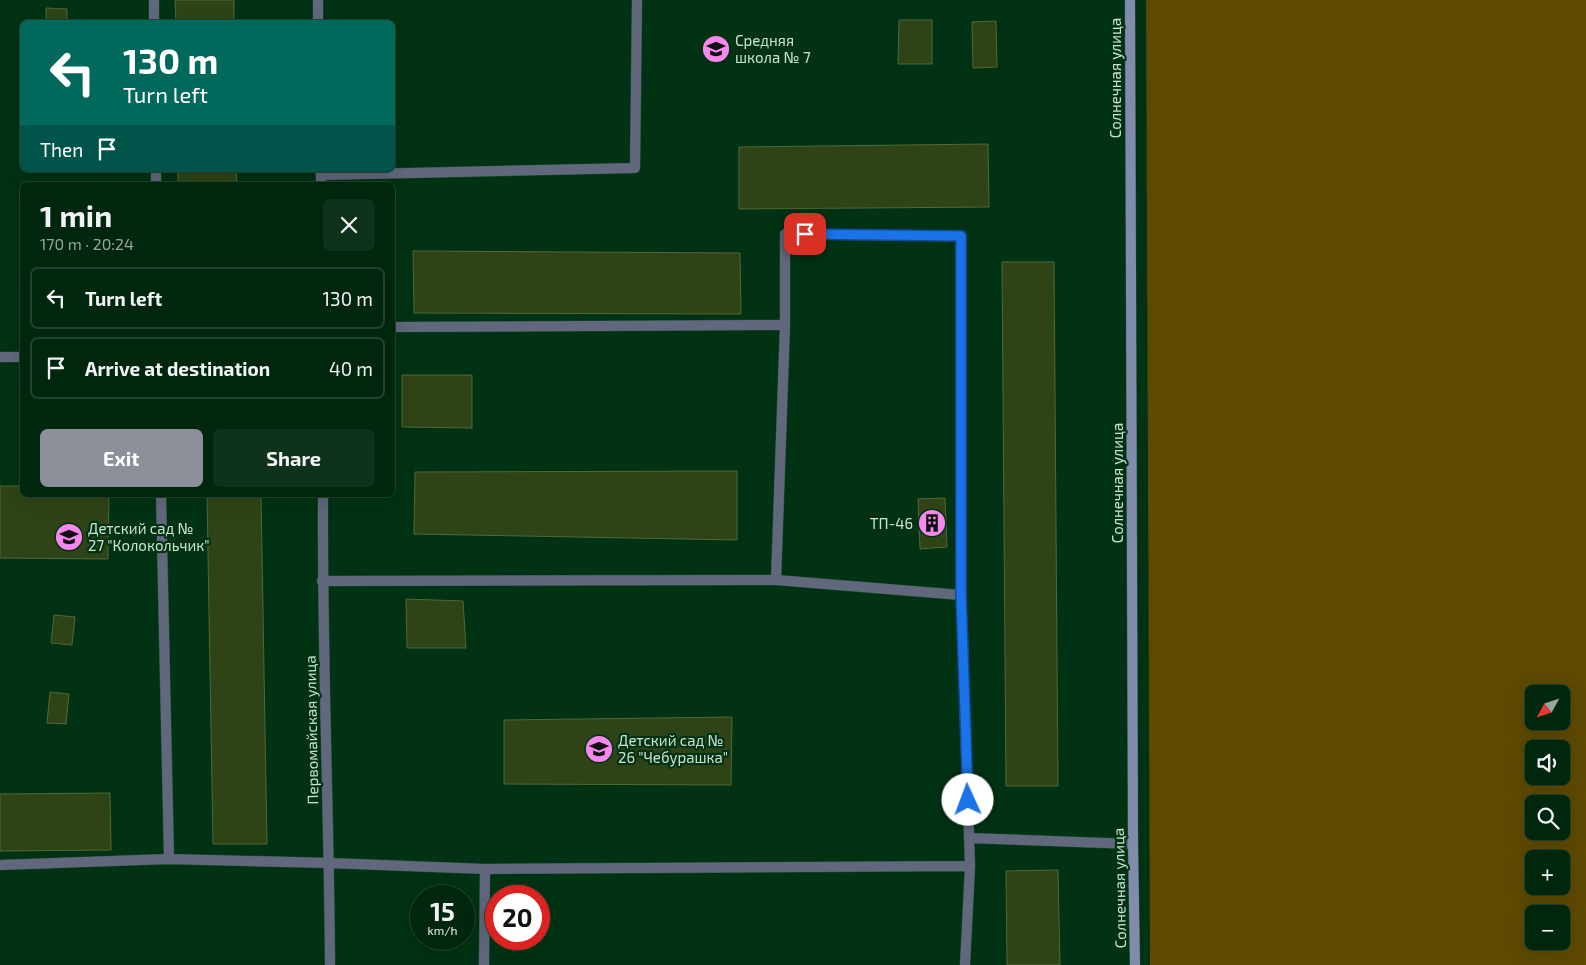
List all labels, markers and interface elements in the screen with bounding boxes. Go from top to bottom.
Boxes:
street label: Солнечная улица [1106,18,1125,138]
place label: Средняя школа № 7 [735,31,811,66]
school or university icon: Средняя школа № 7 [701,34,731,64]
text: 130 m [123,39,218,81]
icon: left [40,40,105,105]
text: Turn left [123,81,208,107]
icon: arrive [93,135,121,163]
text: Then [40,138,83,161]
text: 1 min [40,197,112,233]
button: close [323,199,375,251]
pin [784,213,826,255]
icon: arrive [791,220,819,248]
text: 170 m · 20:24 [40,234,134,253]
icon: left [42,284,70,312]
text: Turn left [85,287,162,310]
text: 130 m [323,287,373,310]
icon: arrive [42,354,70,382]
text: Arrive at destination [85,357,270,380]
text: 40 m [329,357,373,380]
street label: Солнечная улица [1108,423,1127,543]
button: Exit [40,429,203,487]
button: Share [213,429,375,487]
building icon: ТП-46 [917,508,947,538]
place label: ТП-46 [870,514,913,532]
place label: Детский сад № 27 "Колокольчик" [88,519,210,554]
school or university icon: Детский сад № 27 "Колокольчик" [54,522,84,552]
street label: Первомайская улица [301,655,322,805]
north arrow [1525,685,1570,730]
map controls [1525,685,1570,950]
place label: Детский сад № 26 "Чебурашка" [618,731,728,767]
school or university icon: Детский сад № 26 "Чебурашка" [584,734,614,764]
button: sound [1525,740,1570,785]
position arrow [941,773,993,825]
button: search [1525,795,1570,840]
street label: Солнечная улица [1109,828,1130,948]
button: + [1525,850,1570,895]
speed limit sign: 20 [485,885,550,950]
text: 15 [430,896,455,926]
button: − [1525,905,1570,950]
text: km/h [428,923,457,937]

